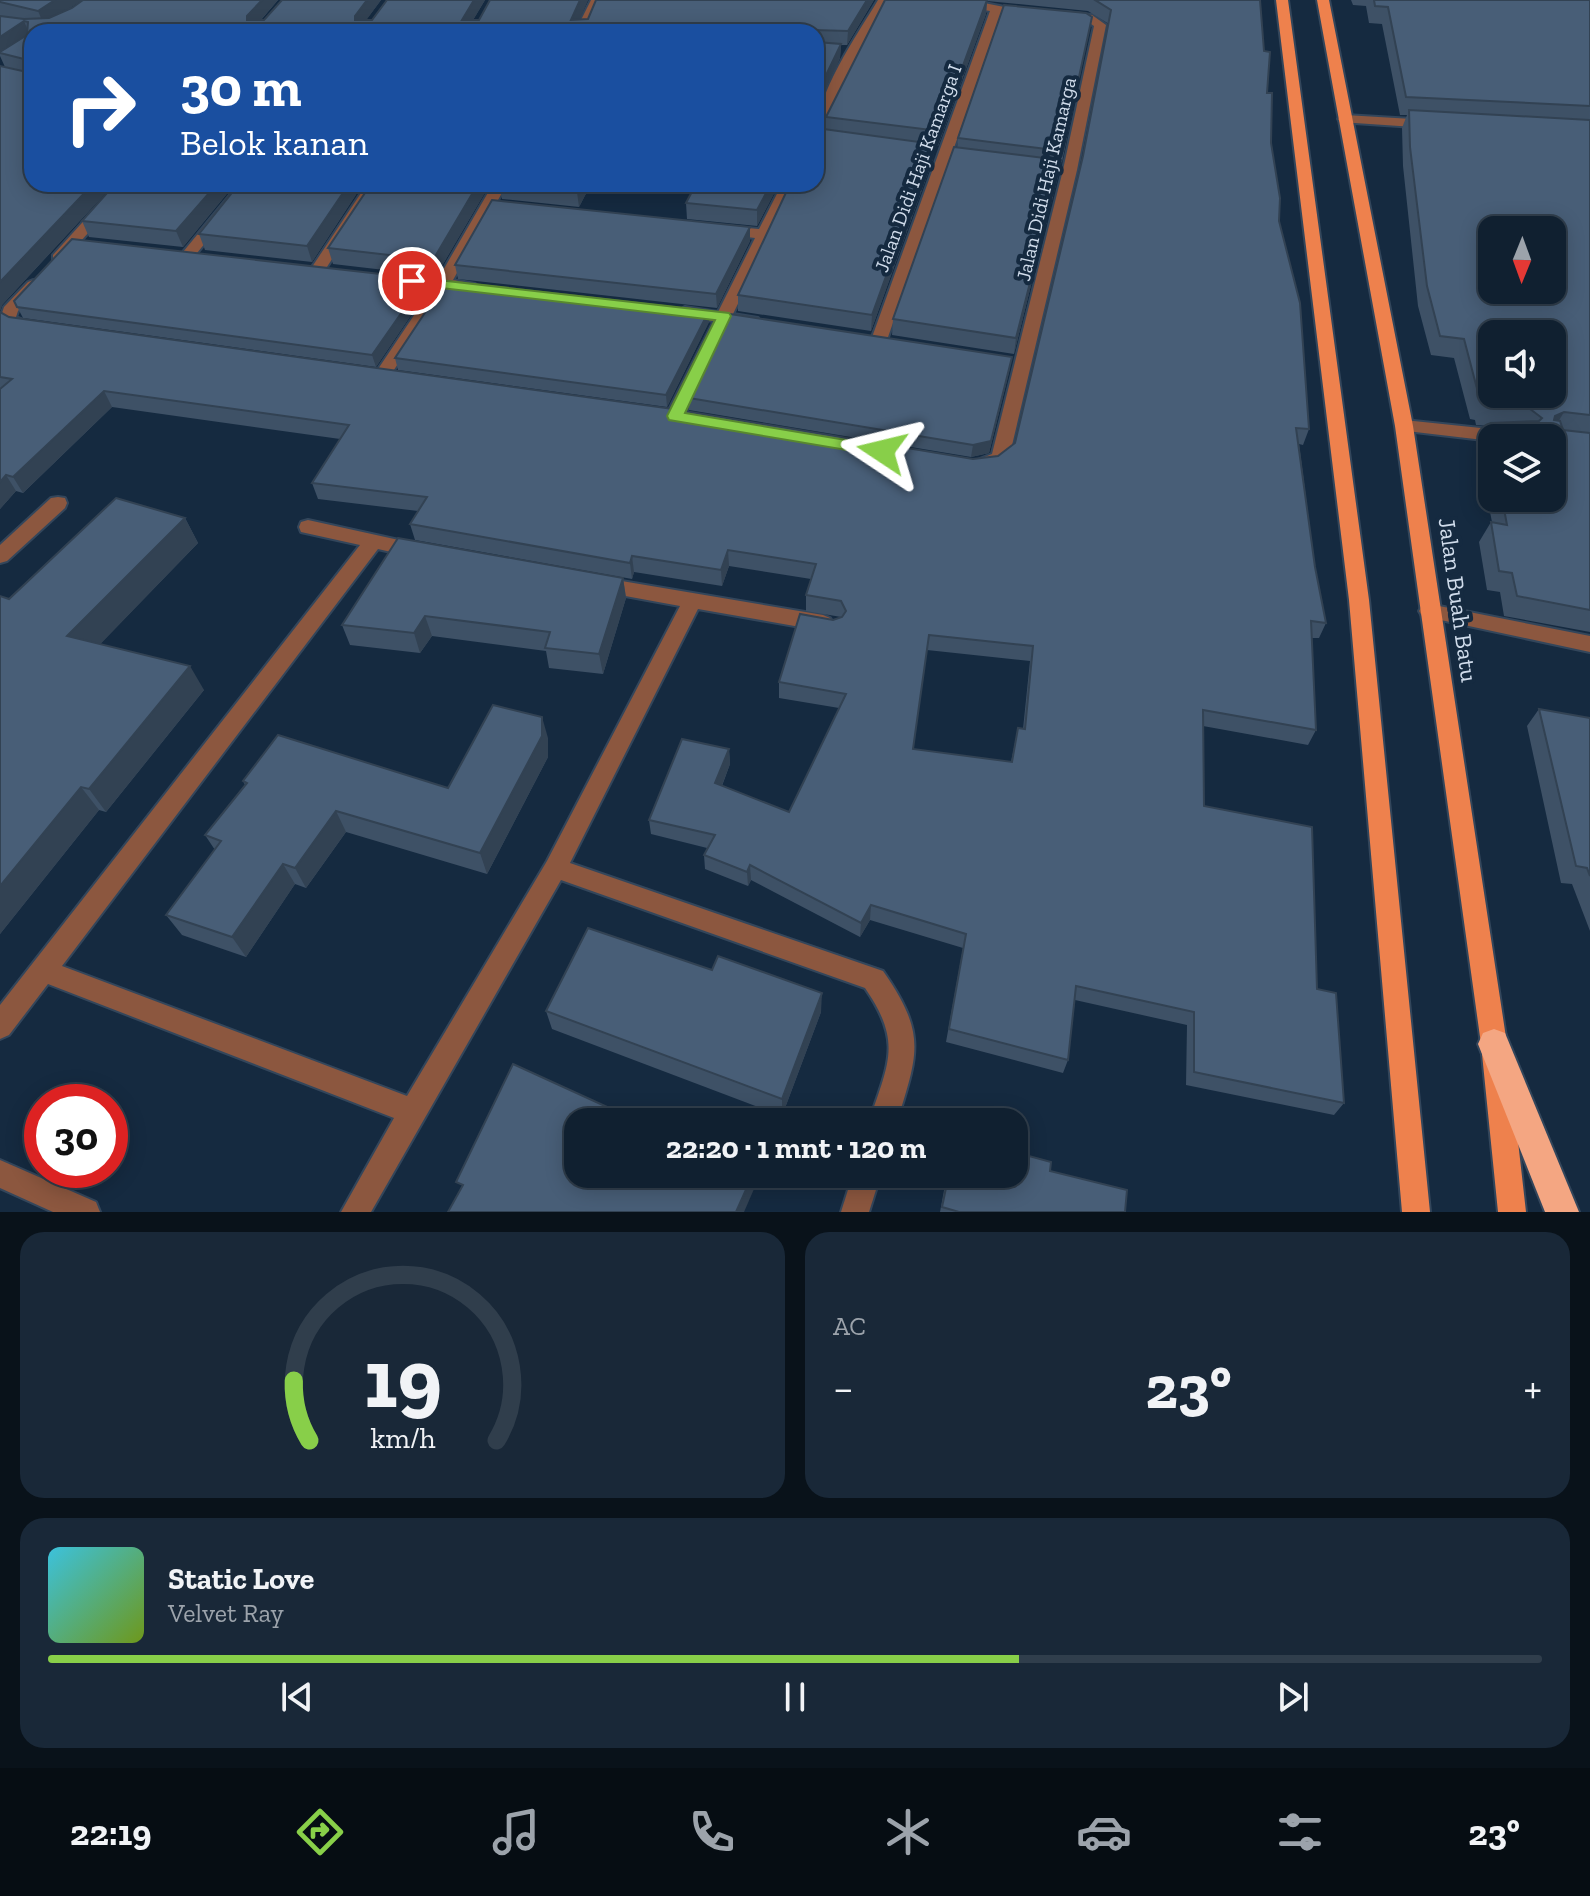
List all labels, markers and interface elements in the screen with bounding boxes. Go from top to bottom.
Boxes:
text: 30 m [180,53,302,120]
icon: right [48,56,152,160]
street label: Jalan Didi Haji Kamarga I [869,61,967,275]
street label: Jalan Didi Haji Kamarga [1011,75,1081,283]
text: Belok kanan [180,121,368,164]
north arrow [1478,216,1566,304]
map controls [1478,216,1566,512]
pin [378,247,446,315]
icon: arrive [390,259,434,303]
button: sound [1478,320,1566,408]
position arrow [840,409,924,493]
button: layers [1478,424,1566,512]
street label: Jalan Buah Batu [1433,516,1484,685]
speed limit sign: 30 [24,1084,128,1188]
text: 22:20 · 1 mnt · 120 m [666,1130,926,1166]
text: AC [833,1310,866,1342]
text: 19 [363,1328,442,1428]
text: 23° [1146,1351,1232,1423]
text: − [833,1361,854,1414]
text: + [1523,1361,1542,1414]
text: km/h [370,1421,435,1455]
text: Static Love [168,1561,314,1597]
text: Velvet Ray [168,1597,284,1629]
icon: previous [275,1675,319,1719]
icon: pause [773,1675,817,1719]
icon: next [1271,1675,1315,1719]
icon: directions [292,1804,348,1860]
icon: music [488,1804,544,1860]
icon: phone [684,1804,740,1860]
icon: climate [880,1804,936,1860]
icon: car [1076,1804,1132,1860]
icon: filters [1272,1804,1328,1860]
text: 22:19 [70,1811,151,1854]
text: 23° [1468,1811,1520,1854]

